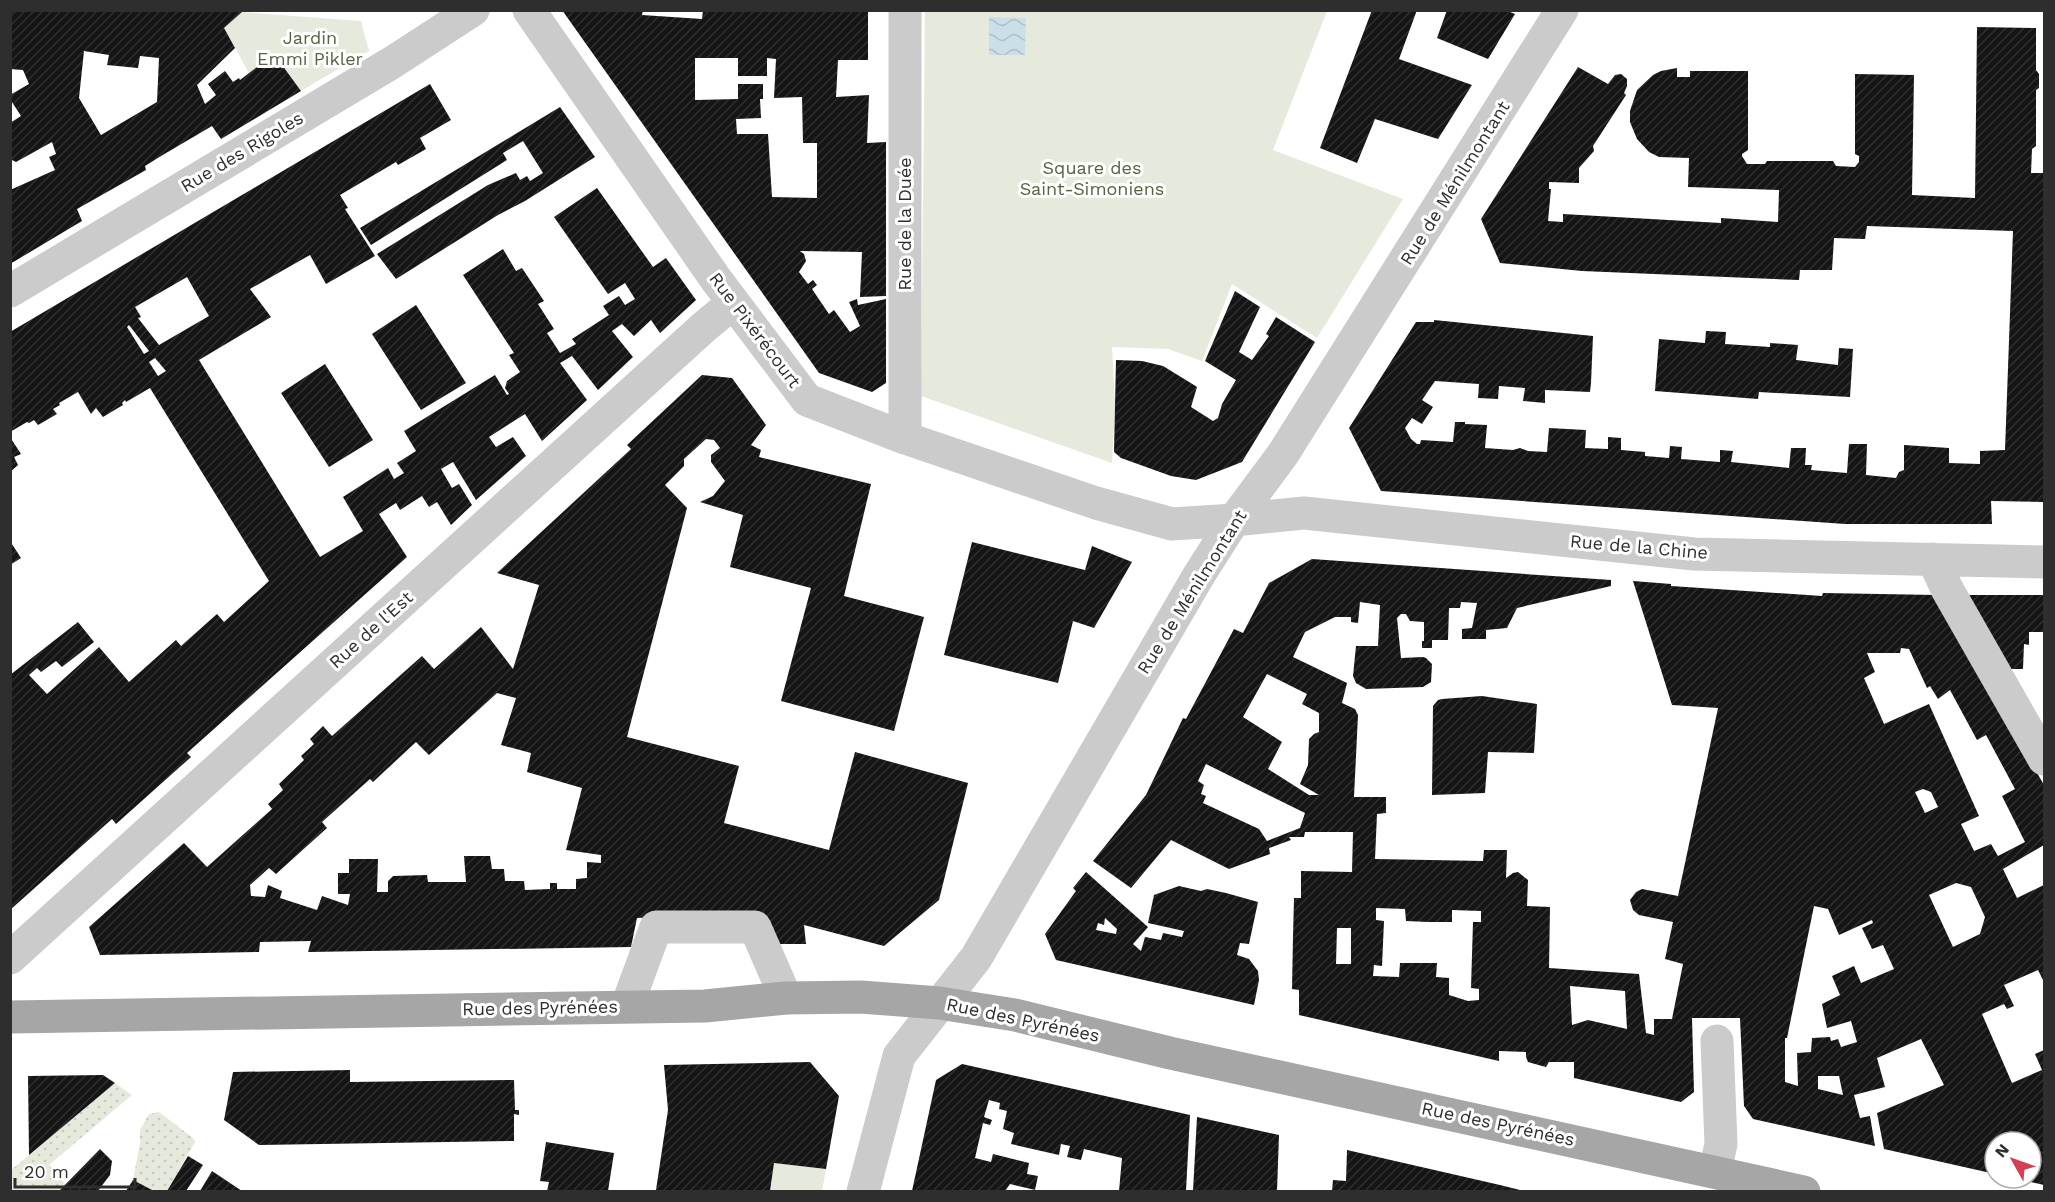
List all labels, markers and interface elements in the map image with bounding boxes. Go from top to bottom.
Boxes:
park label: Jardin Emmi Pikler [257,27,363,69]
street label: Rue de Ménilmontant [1395,96,1514,269]
street label: Rue des Rigoles [177,107,307,196]
street label: Rue de la Duée [894,157,915,291]
park label: Square des Saint-Simoniens [1020,157,1164,199]
street label: Rue Pixérécourt [705,268,806,392]
street label: Rue de Ménilmontant [1132,505,1251,678]
street label: Rue de la Chine [1569,530,1709,563]
street label: Rue de l'Est [325,586,417,673]
street label: Rue des Pyrénées [945,993,1101,1046]
street label: Rue des Pyrénées [462,996,618,1019]
street label: Rue des Pyrénées [1420,1097,1576,1150]
north arrow [1983,1130,2043,1190]
text: N [1991,1140,2013,1161]
scale bar [15,1151,135,1189]
text: 20 m [24,1161,69,1182]

